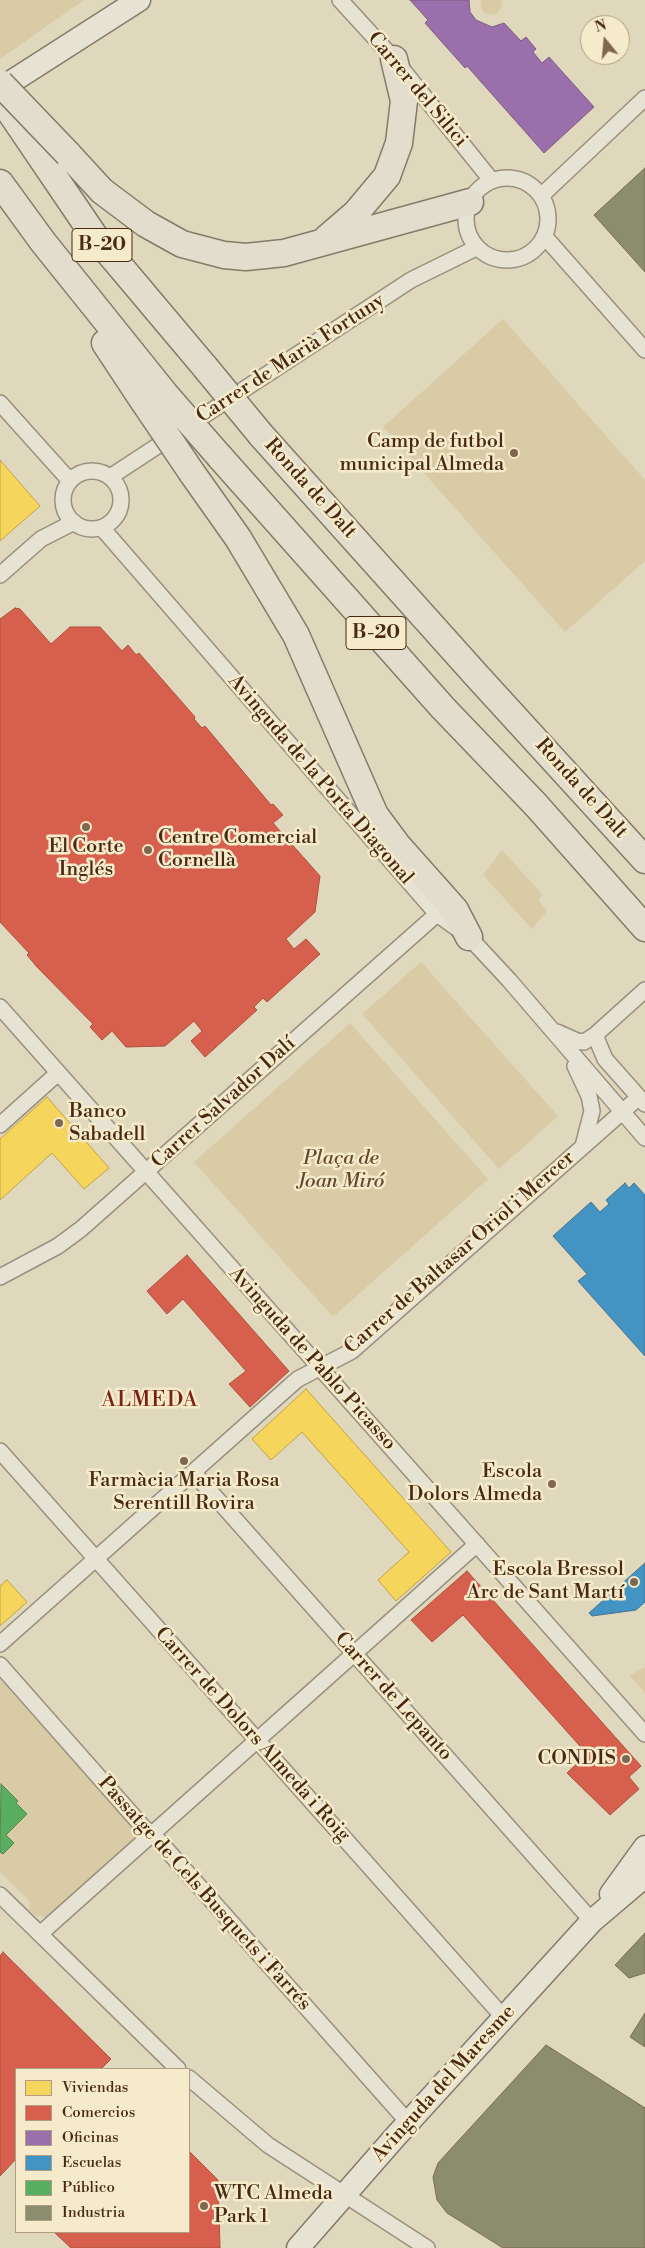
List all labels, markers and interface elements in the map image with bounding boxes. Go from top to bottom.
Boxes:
north arrow [580,15,630,65]
text: N [593,16,609,37]
street label: Carrer del Silici [362,27,472,153]
road number: B-20 [72,228,132,262]
street label: Carrer de Marià Fortuny [192,289,390,429]
place label: Camp de futbol municipal Almeda [339,430,504,477]
street label: Ronda de Dalt [259,434,361,544]
marker: Camp de futbol municipal Almeda [508,447,520,459]
road number: B-20 [346,616,406,650]
street label: Avinguda de la Porta Diagonal [222,670,418,890]
street label: Ronda de Dalt [530,734,632,844]
marker: El Corte Inglés [80,821,92,833]
place label: Centre Comercial Cornellà [158,826,317,873]
place label: El Corte Inglés [48,835,124,882]
marker: Centre Comercial Cornellà [142,844,154,856]
street label: Carrer Salvador Dalí [147,1032,301,1174]
place label: Banco Sabadell [69,1100,145,1147]
marker: Banco Sabadell [53,1117,65,1129]
street label: Carrer de Baltasar Oriol i Mercer [340,1146,580,1360]
park label: Plaça de Joan Miró [298,1147,384,1194]
street label: Avinguda de Pablo Picasso [223,1262,401,1456]
district label: ALMEDA [101,1388,199,1414]
marker: Farmàcia Maria Rosa Serentill Rovira [178,1455,190,1467]
place label: Escola Dolors Almeda [408,1460,542,1507]
place label: Farmàcia Maria Rosa Serentill Rovira [88,1469,280,1516]
marker: Escola Dolors Almeda [546,1478,558,1490]
place label: Escola Bressol Arc de Sant Martí [467,1558,624,1605]
marker: Escola Bressol Arc de Sant Martí [628,1576,640,1588]
street label: Carrer de Dolors Almeda i Roig [149,1623,355,1847]
street label: Carrer de Lepanto [329,1628,457,1766]
place label: CONDIS [538,1747,616,1771]
marker: CONDIS [620,1753,632,1765]
street label: Passatge de Cels Busquets i Farrés [92,1772,316,2016]
street label: Avinguda del Maresme [367,2001,521,2167]
legend [15,2068,190,2233]
text: Viviendas [62,2078,128,2097]
text: Comercios [62,2103,135,2122]
text: Oficinas [62,2128,119,2147]
text: Escuelas [62,2153,121,2172]
text: Público [62,2178,115,2197]
place label: WTC Almeda Park 1 [214,2182,333,2229]
marker: WTC Almeda Park 1 [198,2200,210,2212]
text: Industria [62,2203,125,2222]

